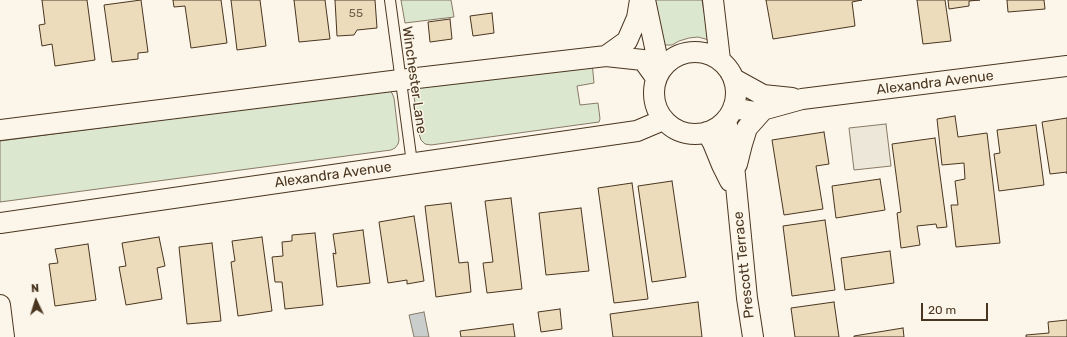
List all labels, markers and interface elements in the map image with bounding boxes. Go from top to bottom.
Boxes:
house number: 55 [349,7,363,21]
street label: Winchester Lane [398,25,430,135]
street label: Alexandra Avenue [875,67,995,99]
street label: Alexandra Avenue [273,158,393,192]
street label: Prescott Terrace [730,211,758,319]
north arrow [16,281,56,321]
text: N [31,282,40,295]
scale bar [923,295,990,321]
text: 20 m [928,303,956,317]

